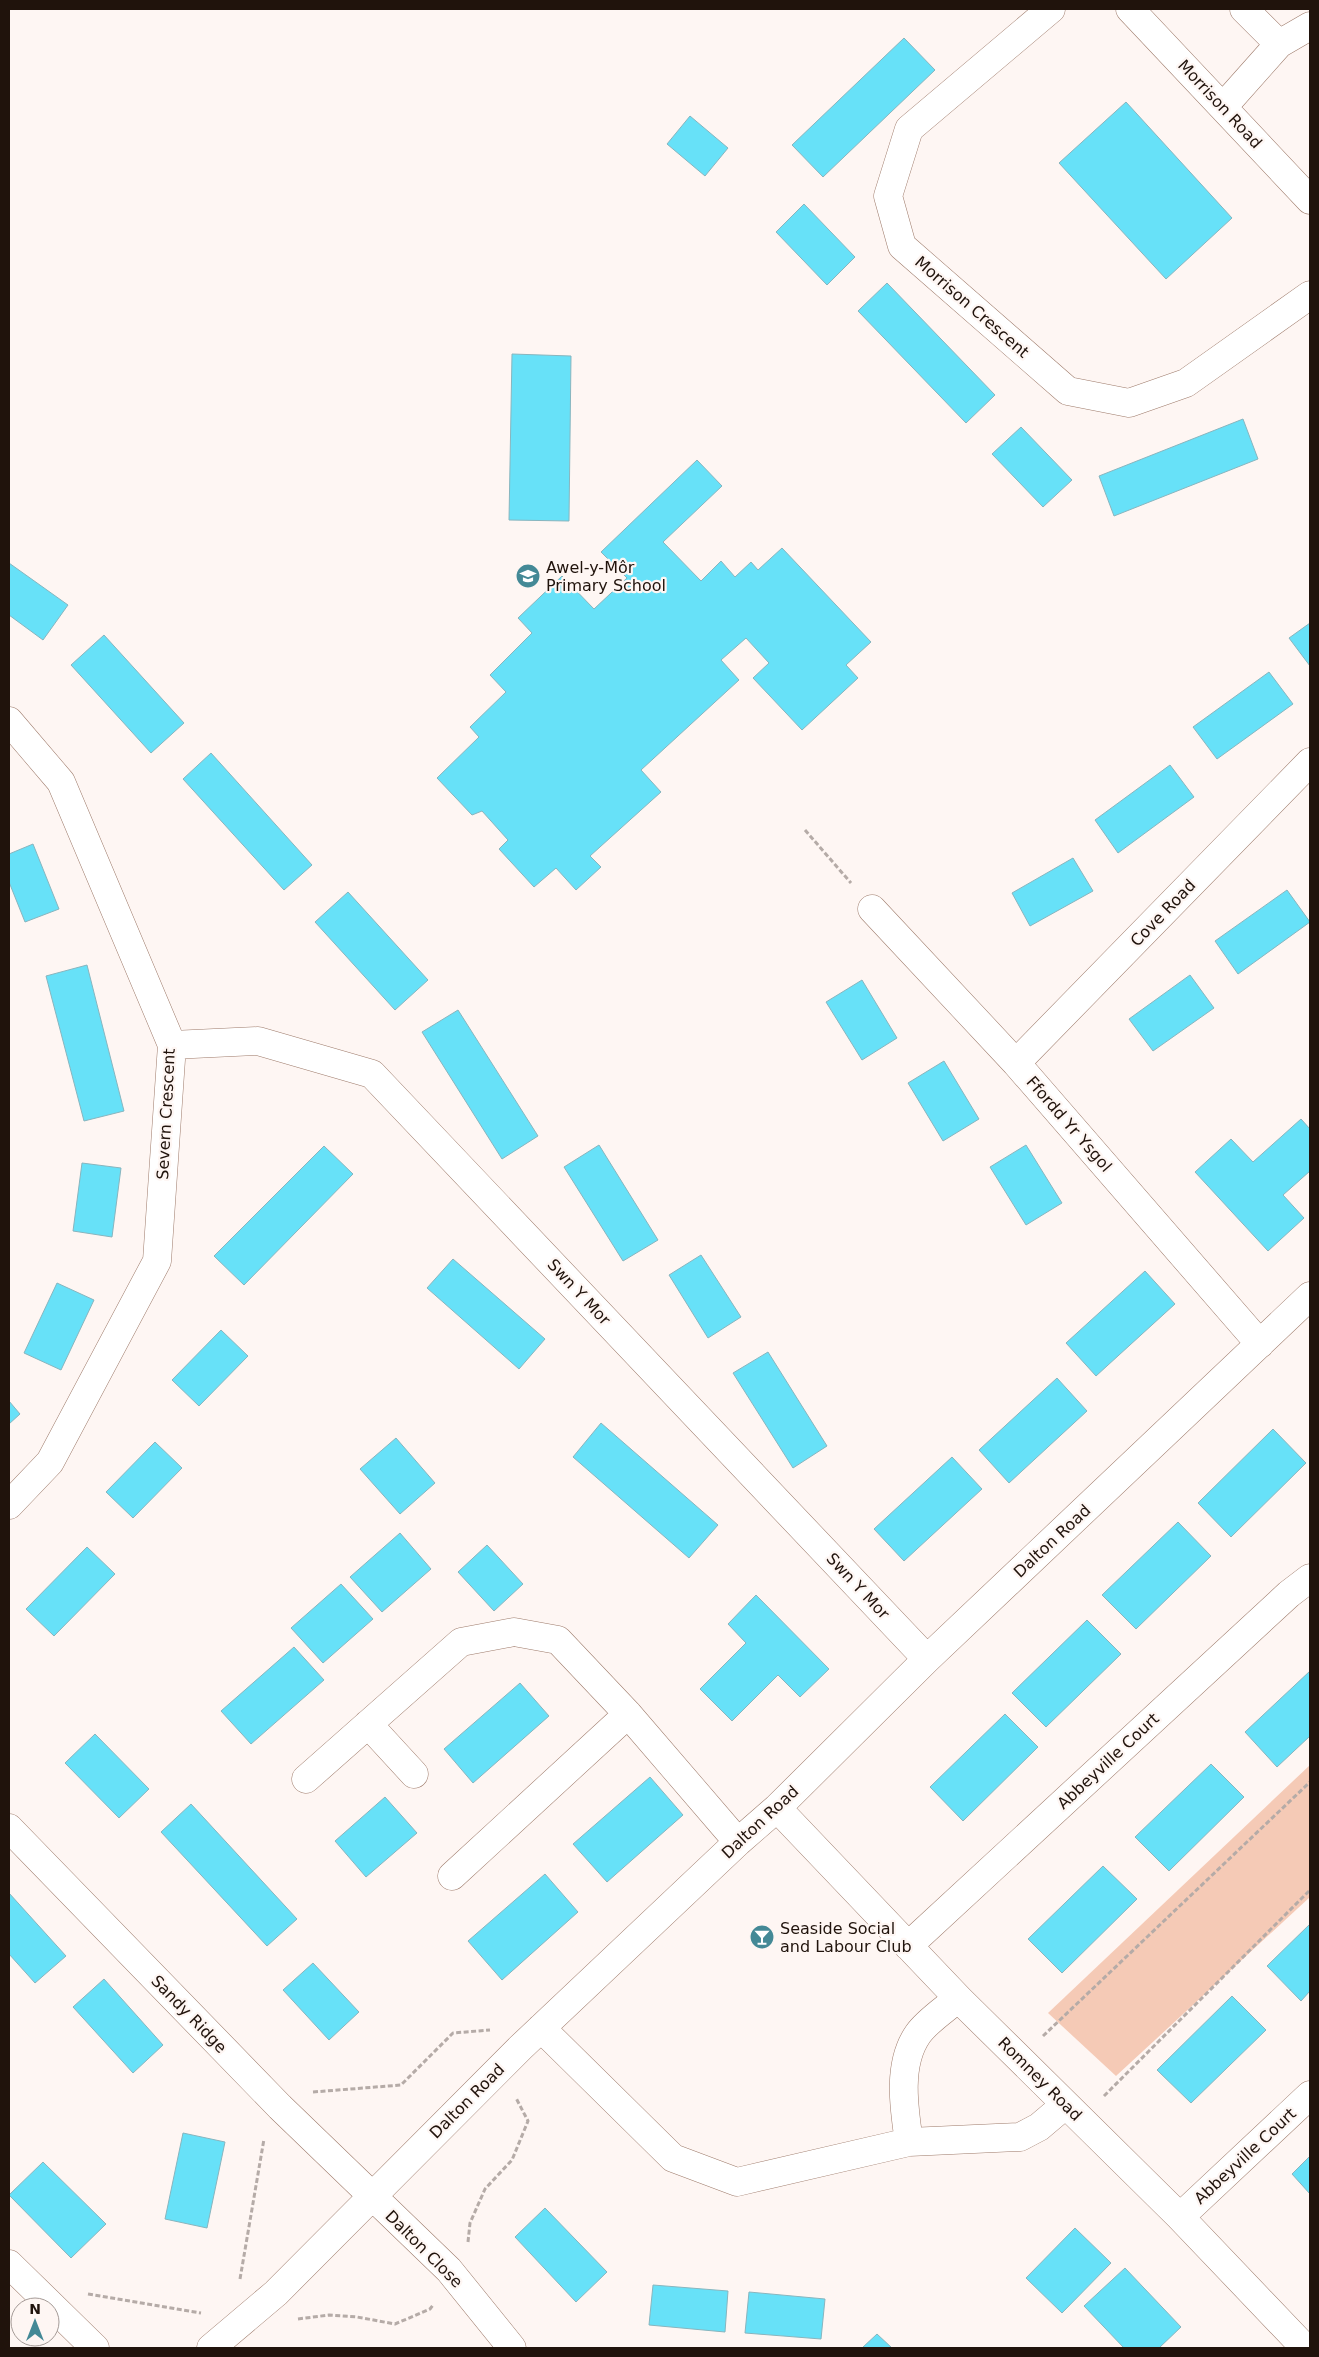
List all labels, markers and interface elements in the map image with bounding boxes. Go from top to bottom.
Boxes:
street label: Morrison Road [1174,56,1266,152]
street label: Morrison Crescent [911,252,1033,362]
place label: Awel-y-Môr Primary School [546,558,666,595]
school or university icon: Awel-y-Môr Primary School [515,563,541,589]
street label: Cove Road [1126,876,1200,950]
street label: Severn Crescent [153,1048,179,1180]
street label: Ffordd Yr Ysgol [1022,1072,1116,1176]
street label: Swn Y Mor [544,1255,615,1329]
street label: Dalton Road [1010,1501,1094,1581]
street label: Swn Y Mor [823,1549,894,1623]
street label: Abbeyville Court [1053,1709,1163,1813]
street label: Dalton Road [718,1782,802,1862]
place label: Seaside Social and Labour Club [780,1919,912,1956]
bar icon: Seaside Social and Labour Club [749,1924,775,1950]
street label: Sandy Ridge [147,1971,231,2057]
street label: Romney Road [994,2033,1086,2125]
street label: Dalton Road [426,2060,508,2142]
street label: Abbeyville Court [1190,2104,1300,2208]
street label: Dalton Close [381,2206,467,2292]
north arrow [10,2297,60,2347]
text: N [29,2301,41,2317]

